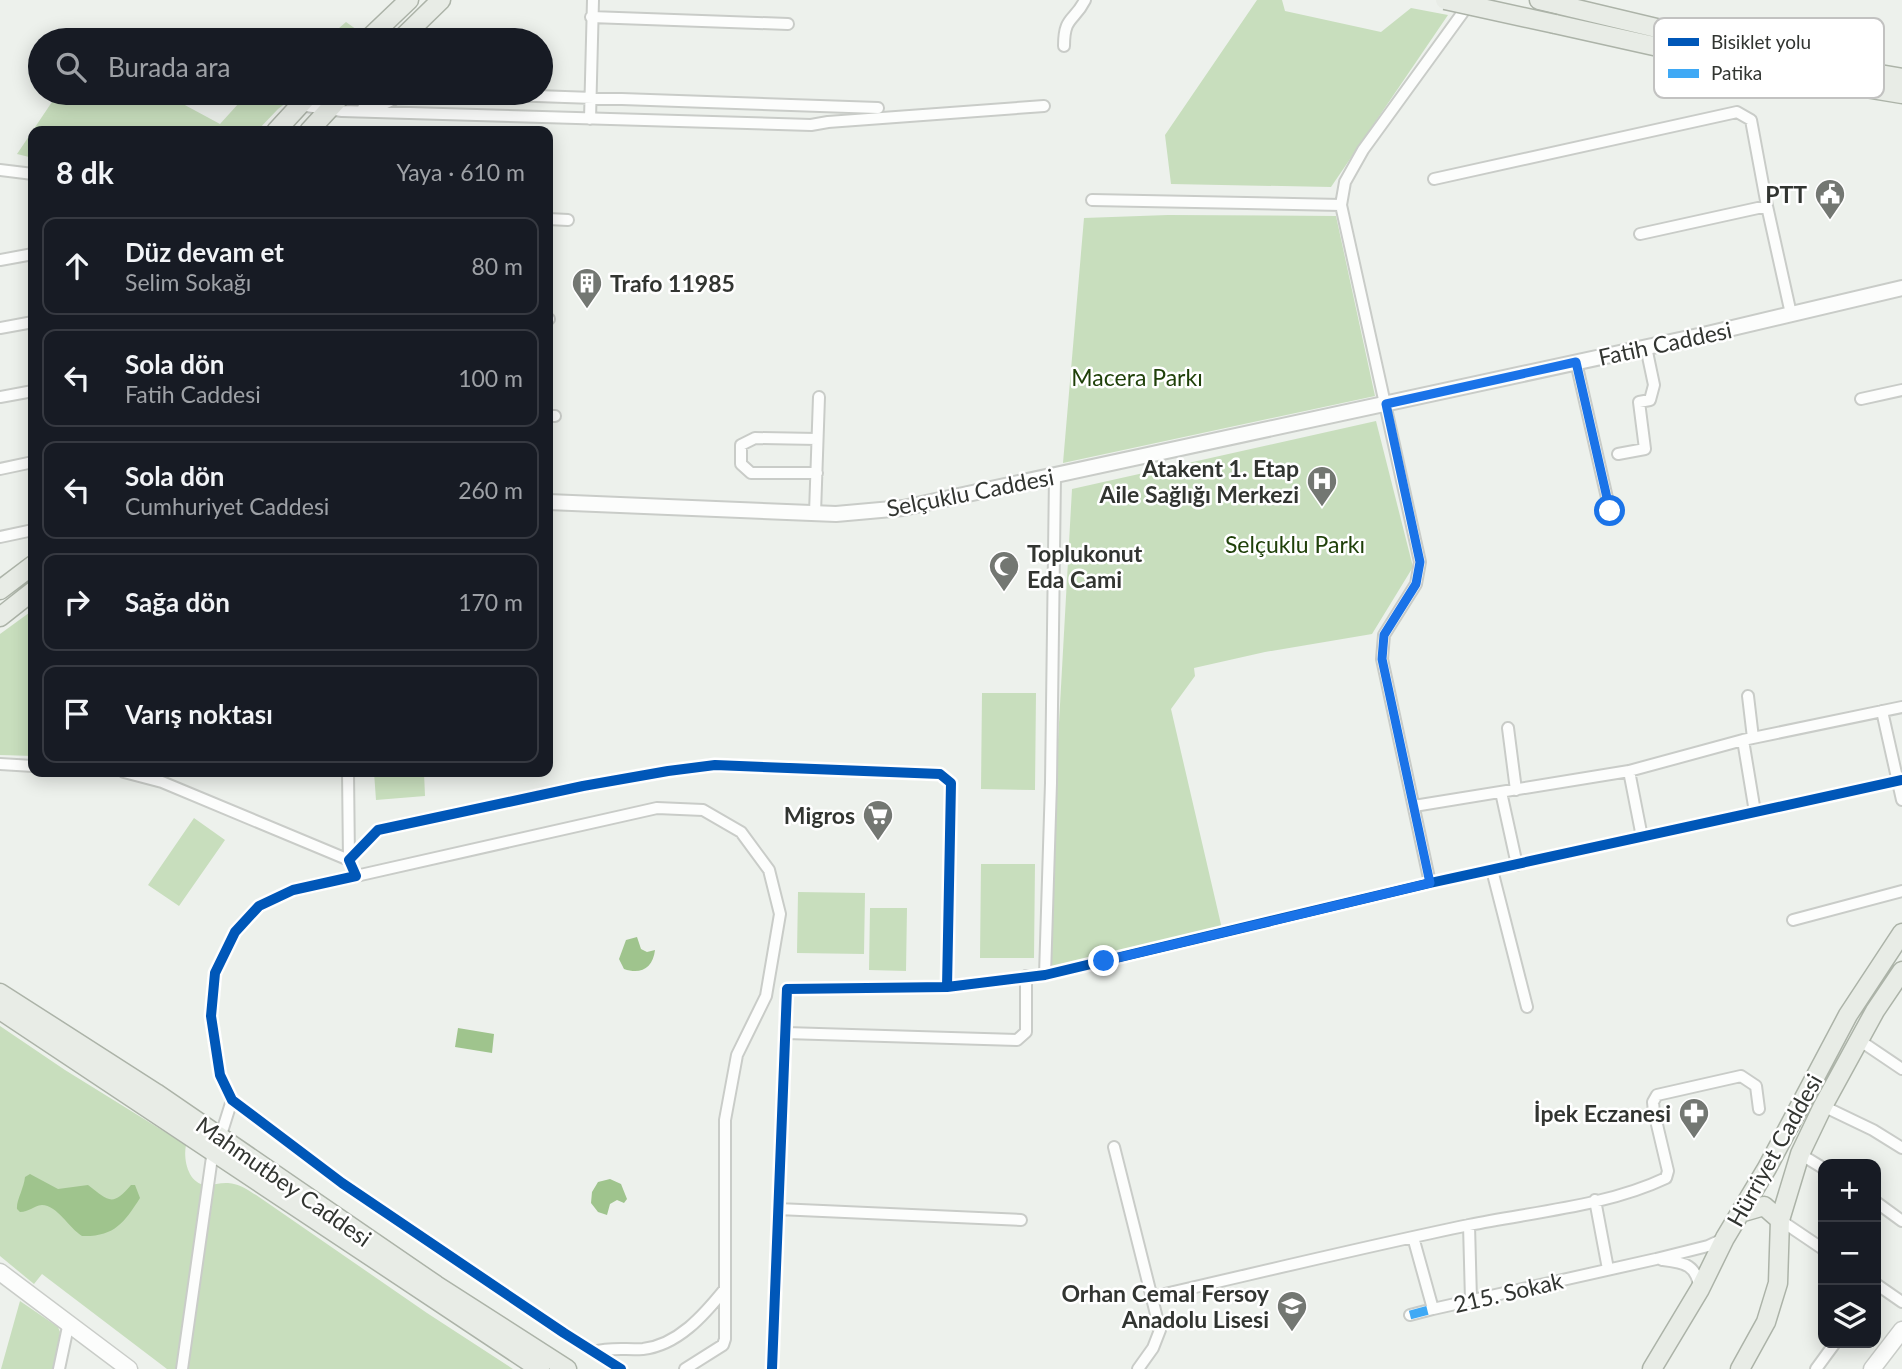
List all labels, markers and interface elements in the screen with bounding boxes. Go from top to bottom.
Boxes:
legend [1654,18,1884,98]
search box [28,28,553,105]
text: Bisiklet yolu [1711,30,1811,53]
icon: search [52,48,90,86]
text: Burada ara [108,51,230,83]
text: Patika [1711,61,1762,84]
text: 8 dk [56,154,114,190]
text: Yaya · 610 m [396,158,525,186]
public building icon: PTT [1813,177,1847,221]
place label: PTT [1765,180,1807,208]
text: Düz devam et [125,236,284,268]
icon: ahead [58,247,96,285]
text: 80 m [472,252,523,280]
building icon: Trafo 11985 [570,266,604,310]
text: Selim Sokağı [125,268,251,296]
place label: Trafo 11985 [610,269,735,297]
street label: Fatih Caddesi [1596,315,1734,371]
text: Sola dön [125,348,225,380]
icon: left [58,359,96,397]
park label: Macera Parkı [1071,363,1203,391]
text: 100 m [458,364,523,392]
text: Fatih Caddesi [125,380,261,408]
place label: Atakent 1. Etap Aile Sağlığı Merkezi [1099,454,1299,508]
text: Sola dön [125,460,225,492]
street label: Selçuklu Caddesi [884,462,1056,522]
hospital icon: Atakent 1. Etap Aile Sağlığı Merkezi [1305,464,1339,508]
icon: left [58,471,96,509]
text: 260 m [458,476,523,504]
text: Cumhuriyet Caddesi [125,492,329,520]
route start [1594,495,1625,526]
park label: Selçuklu Parkı [1225,530,1365,558]
place label: Toplukonut Eda Cami [1027,539,1143,593]
mosque icon: Toplukonut Eda Cami [987,549,1021,593]
icon: right [58,583,96,621]
text: Sağa dön [125,586,230,618]
text: 170 m [458,588,523,616]
icon: arrive [58,695,96,733]
text: Varış noktası [125,698,273,730]
supermarket icon: Migros [861,798,895,842]
place label: Migros [784,801,855,829]
route end [1088,945,1119,976]
street label: Hürriyet Caddesi [1720,1069,1828,1231]
pharmacy icon: İpek Eczanesi [1677,1096,1711,1140]
place label: İpek Eczanesi [1534,1099,1671,1127]
street label: Mahmutbey Caddesi [191,1110,377,1252]
map controls [1818,1159,1881,1348]
button: + [1818,1159,1881,1222]
button: − [1818,1222,1881,1285]
street label: 215. Sokak [1450,1266,1566,1318]
place label: Orhan Cemal Fersoy Anadolu Lisesi [1061,1279,1270,1333]
button: layers [1818,1285,1881,1348]
school or university icon: Orhan Cemal Fersoy Anadolu Lisesi [1275,1289,1309,1333]

